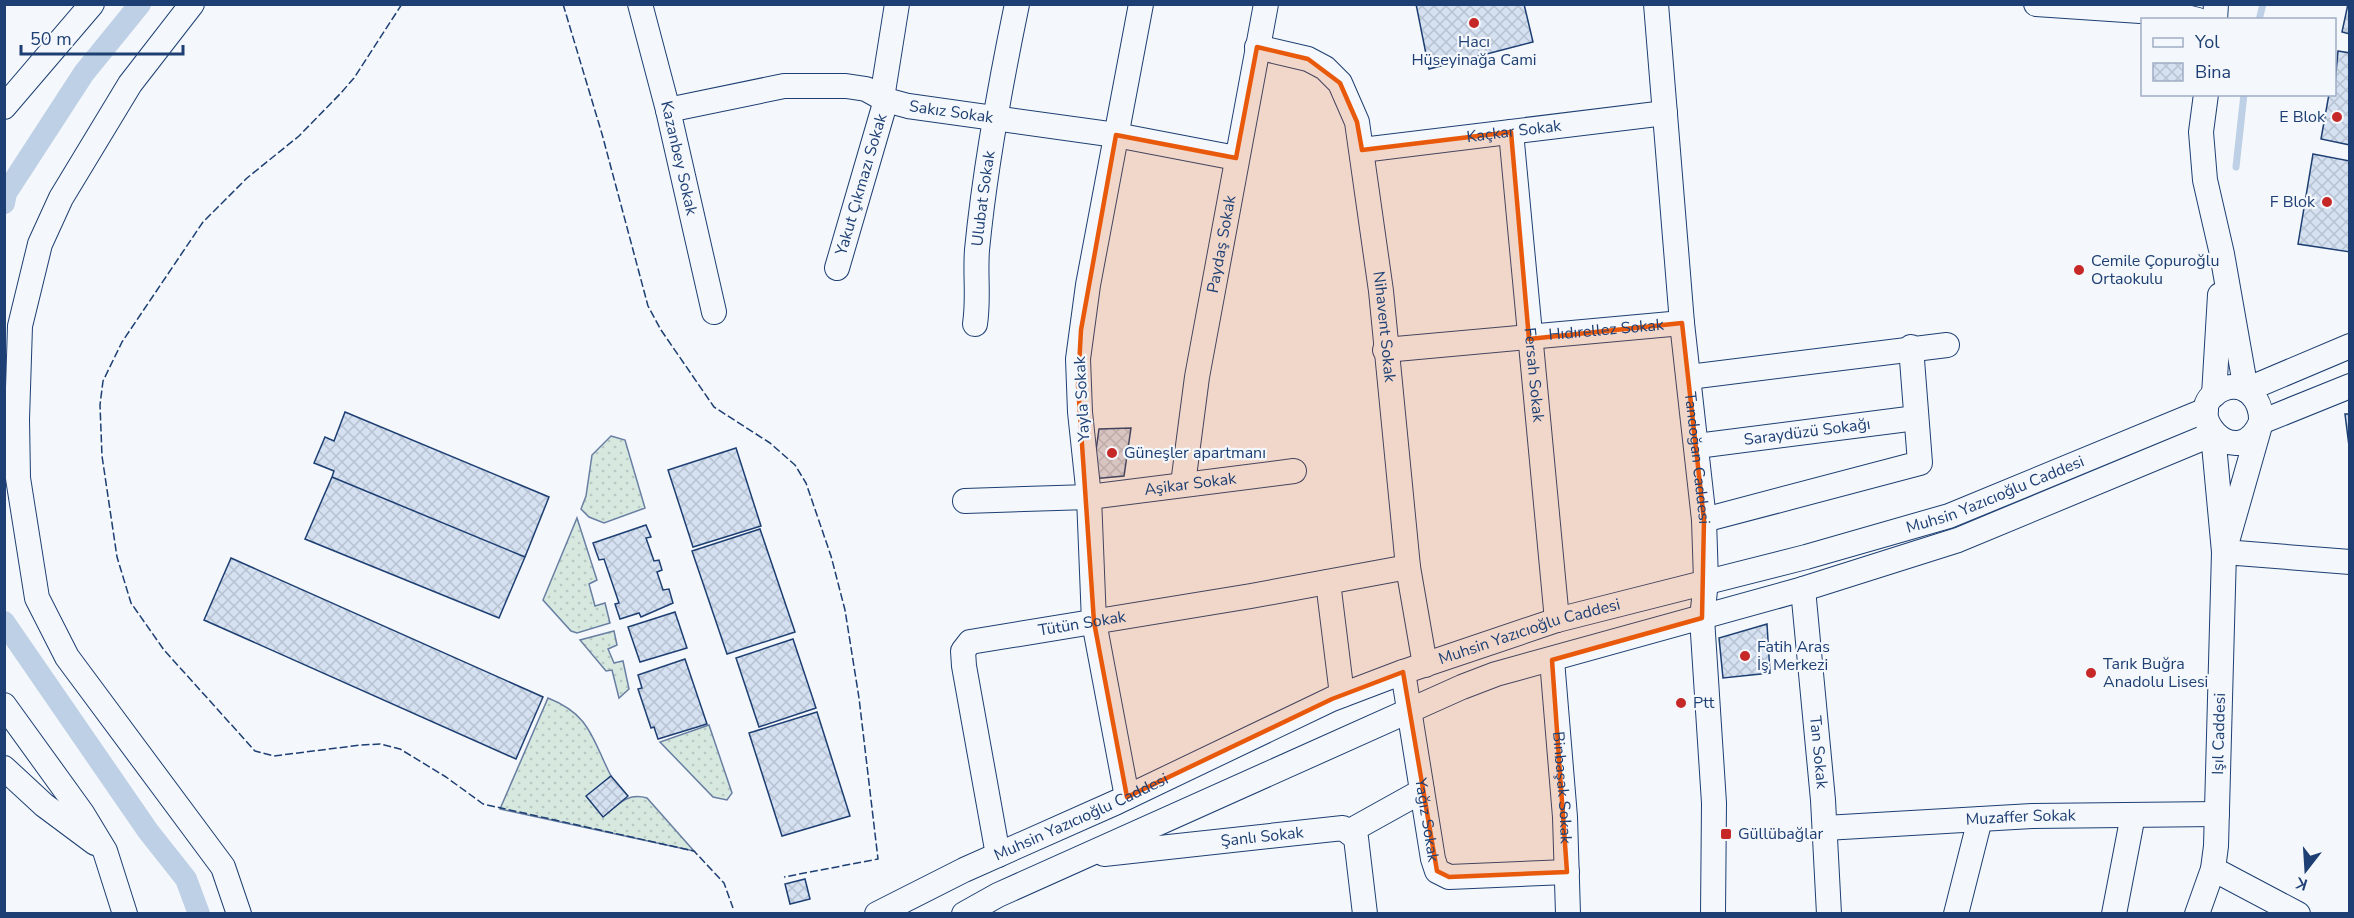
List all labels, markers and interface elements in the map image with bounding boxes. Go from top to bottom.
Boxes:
marker: Hacı Hüseyinağa Cami [1467,16,1481,30]
scale bar [21,18,183,56]
legend [2141,18,2336,96]
text: 50 m [30,27,72,51]
text: Yol [2194,30,2220,54]
place label: Hacı Hüseyinağa Cami [1411,31,1537,71]
text: Bina [2195,60,2231,84]
street label: Sakız Sokak [908,95,996,129]
street label: Kazanbey Sokak [655,99,703,218]
place label: E Blok [2279,106,2326,128]
street label: Yakut Çıkmazı Sokak [830,110,893,259]
marker: E Blok [2330,110,2344,124]
street label: Kaçkar Sokak [1465,115,1564,148]
street label: Ulubat Sokak [966,148,1001,247]
place label: F Blok [2270,191,2316,213]
street label: Paydaş Sokak [1202,192,1242,295]
marker: F Blok [2320,195,2334,209]
place label: Cemile Çopuroğlu Ortaokulu [2091,250,2219,290]
marker: Cemile Çopuroğlu Ortaokulu [2072,263,2086,277]
street label: Nihavent Sokak [1367,270,1401,384]
street label: Hıdırellez Sokak [1547,314,1666,346]
street label: Fersah Sokak [1518,326,1549,424]
street label: Yayla Sokak [1069,355,1095,443]
street label: Tandoğan Caddesi [1679,391,1715,525]
street label: Saraydüzü Sokağı [1742,413,1872,451]
place label: Güneşler apartmanı [1124,442,1266,464]
marker: Güneşler apartmanı [1105,446,1119,460]
street label: Muhsin Yazıcıoğlu Caddesi [1904,450,2087,539]
street label: Aşikar Sokak [1143,467,1238,501]
street label: Muhsin Yazıcıoğlu Caddesi [1436,593,1623,670]
street label: Tütün Sokak [1037,605,1128,642]
place label: Fatih Aras İş Merkezi [1757,636,1830,676]
marker: Fatih Aras İş Merkezi [1738,649,1752,663]
place label: Tarık Buğra Anadolu Lisesi [2103,653,2208,693]
marker: Tarık Buğra Anadolu Lisesi [2084,666,2098,680]
place label: Ptt [1693,692,1715,714]
street label: Işıl Caddesi [2207,693,2231,775]
marker: Ptt [1674,696,1688,710]
street label: Tan Sokak [1804,715,1833,791]
street label: Binbaşak Sokak [1547,730,1577,845]
street label: Muhsin Yazıcıoğlu Caddesi [990,768,1172,866]
street label: Yağız Sokak [1409,776,1444,865]
street label: Muzaffer Sokak [1965,805,2077,831]
street label: Şanlı Sokak [1220,821,1306,852]
place label: Güllübağlar [1738,823,1823,845]
marker: Güllübağlar [1719,827,1733,841]
north arrow [2276,840,2336,900]
text: K [2292,871,2310,895]

